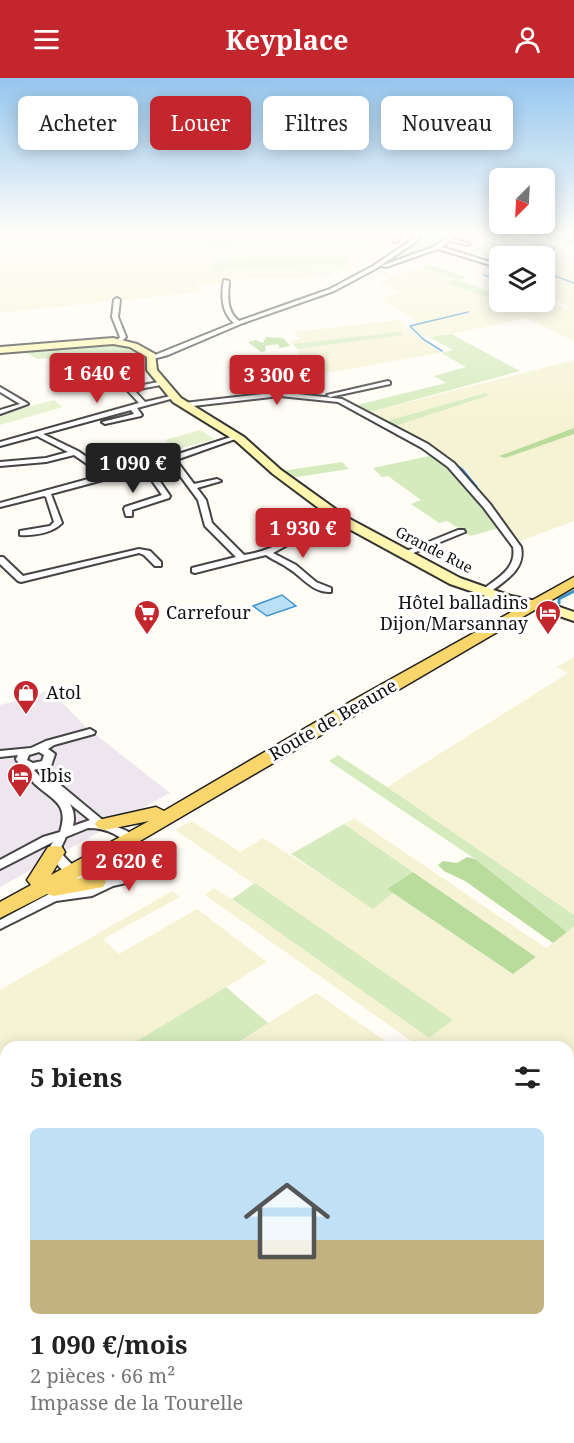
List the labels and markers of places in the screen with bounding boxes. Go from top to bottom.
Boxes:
pin: 1 640 € [42,353,152,404]
pin: 3 300 € [222,355,332,406]
pin: 1 090 € [78,443,188,494]
pin: 1 930 € [248,508,358,559]
place label: Hôtel balladins Dijon/Marsannay [380,590,529,635]
supermarket icon: Carrefour [132,598,162,636]
hotel icon: Hôtel balladins Dijon/Marsannay [533,598,563,636]
place label: Carrefour [166,600,251,624]
shop icon: Atol [11,678,41,716]
place label: Atol [46,680,81,704]
hotel icon: Ibis [5,761,35,799]
place label: Ibis [40,763,72,787]
pin: 2 620 € [74,841,184,892]

